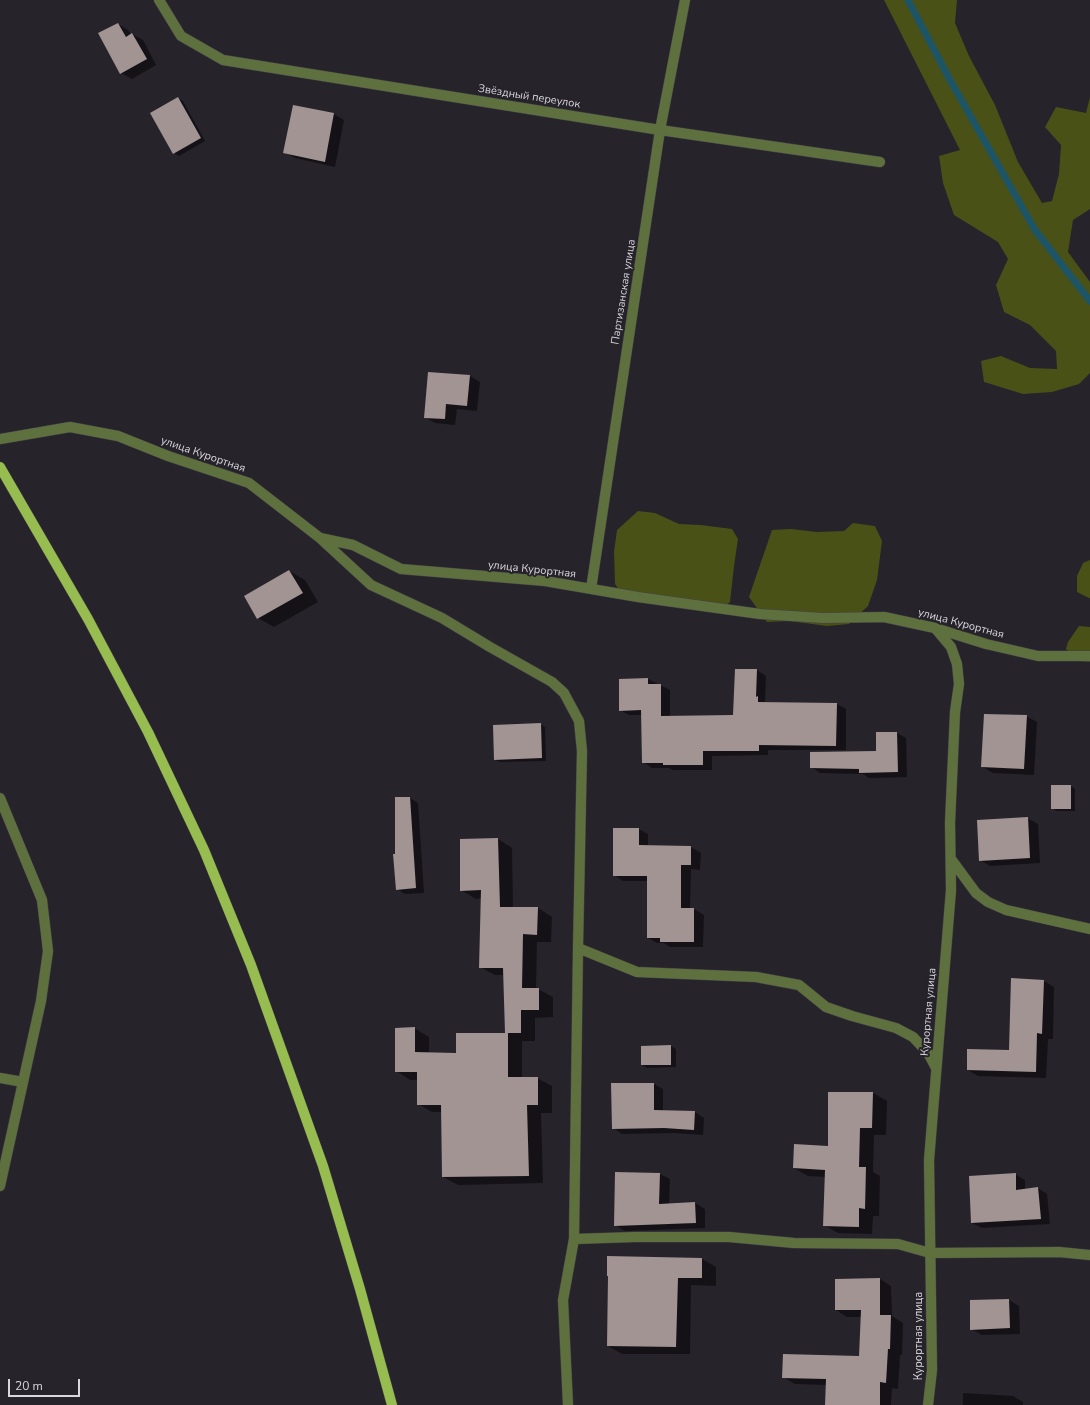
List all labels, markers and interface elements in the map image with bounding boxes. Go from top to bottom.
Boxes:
street label: Звёздный переулок [477,82,581,112]
street label: Партизанская улица [609,238,639,346]
street label: улица Курортная [159,434,247,476]
street label: улица Курортная [487,559,577,581]
street label: улица Курортная [917,606,1005,642]
street label: Курортная улица [919,967,939,1057]
street label: Курортная улица [912,1292,926,1380]
scale bar [10,1371,82,1397]
text: 20 m [15,1378,43,1394]

